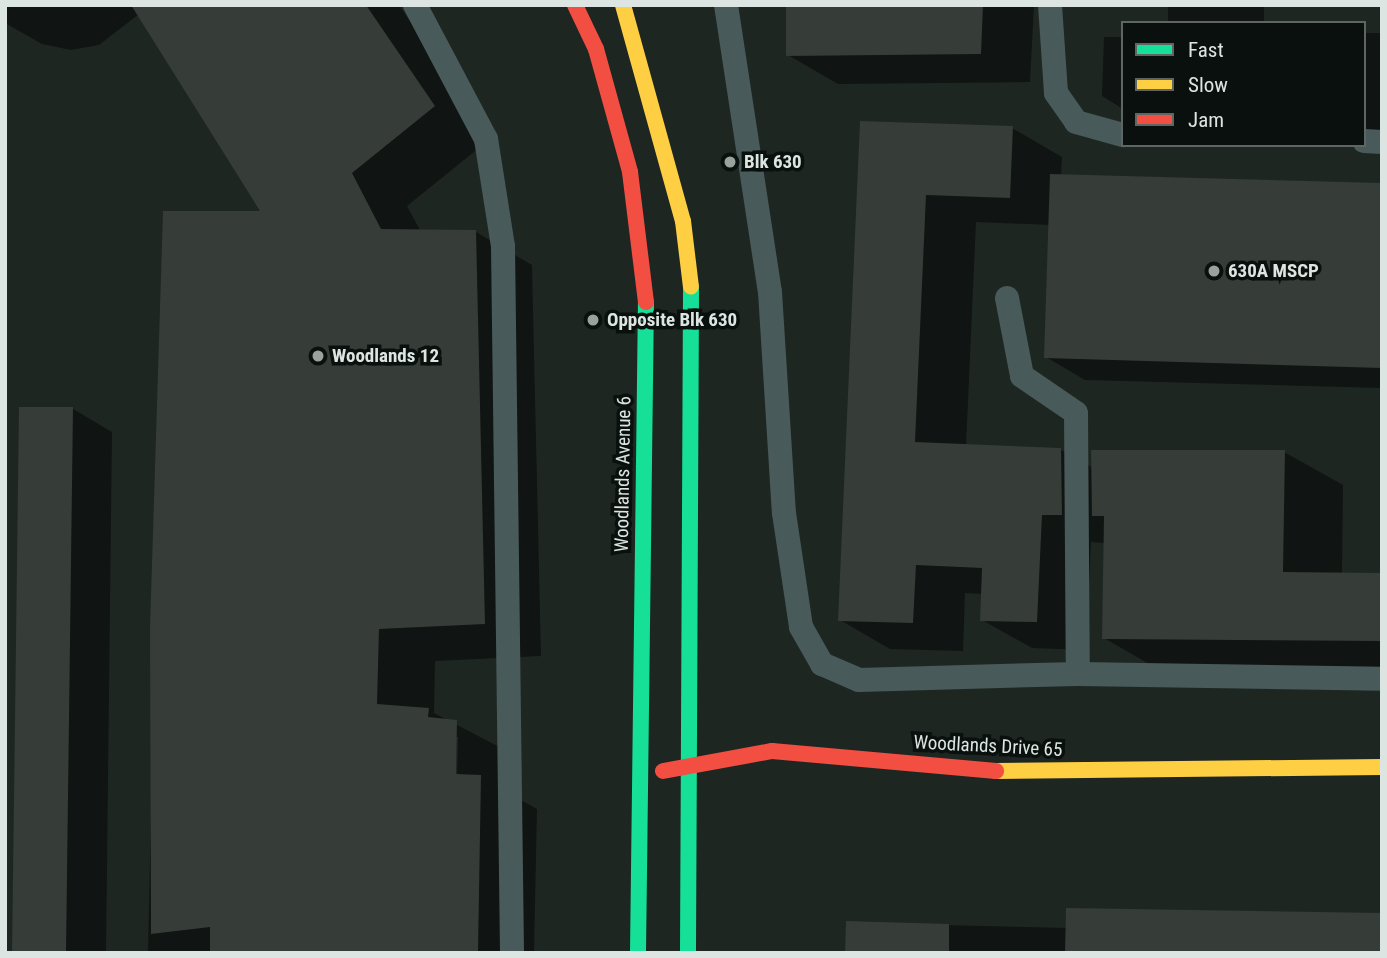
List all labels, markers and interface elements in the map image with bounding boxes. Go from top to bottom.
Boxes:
legend [1121,21,1366,147]
text: Fast [1188,38,1224,62]
text: Slow [1188,73,1228,97]
text: Jam [1188,108,1224,132]
place label: Blk 630 [744,151,802,173]
marker: Blk 630 [722,154,738,170]
place label: 630A MSCP [1228,260,1319,282]
marker: 630A MSCP [1206,263,1222,279]
place label: Opposite Blk 630 [607,309,737,331]
marker: Opposite Blk 630 [585,312,601,328]
place label: Woodlands 12 [332,345,439,367]
marker: Woodlands 12 [310,348,326,364]
street label: Woodlands Avenue 6 [610,396,636,552]
street label: Woodlands Drive 65 [913,731,1063,761]

